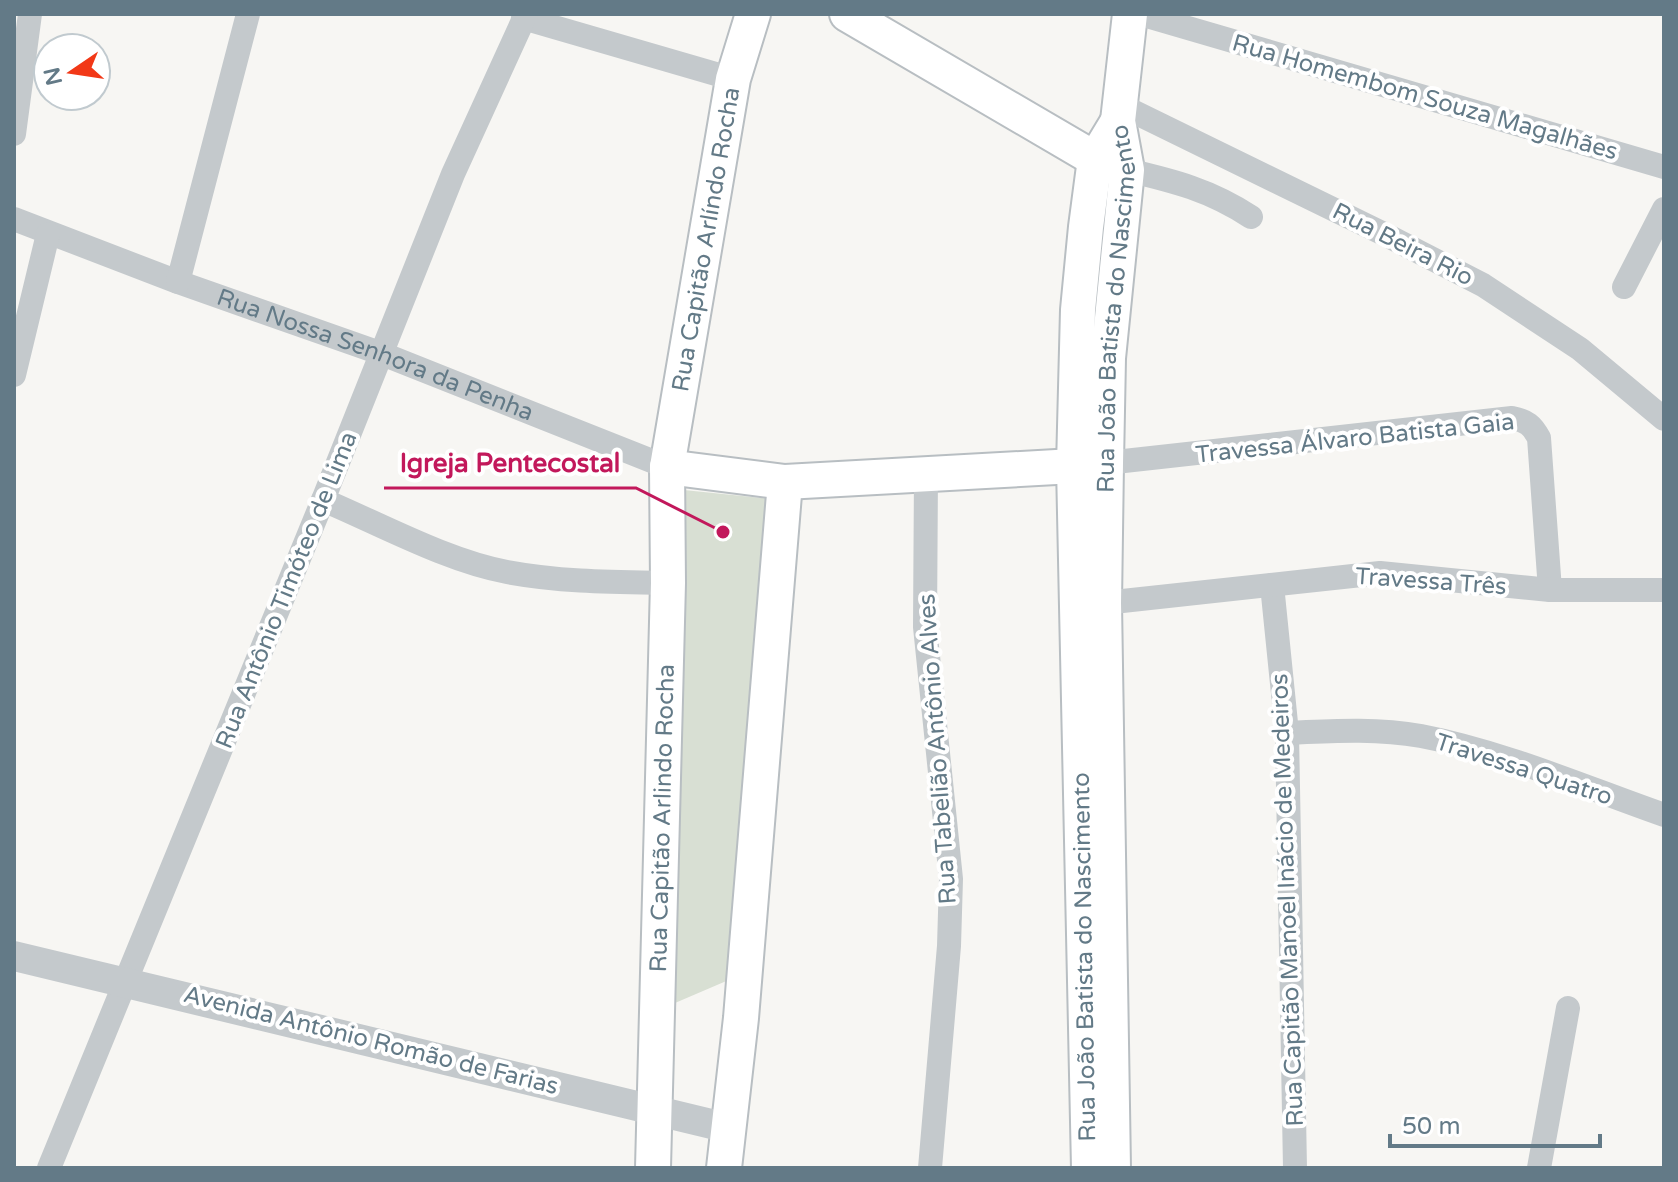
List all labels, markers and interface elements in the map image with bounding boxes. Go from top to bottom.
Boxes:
street label: Rua Homembom Souza Magalhães [1229,28,1621,166]
north arrow [32,32,112,112]
text: N [39,65,68,88]
street label: Rua Capitão Arlíndo Rocha [666,85,746,394]
street label: Rua João Batista do Nascimento [1092,122,1143,493]
street label: Rua Beira Rio [1328,197,1478,292]
street label: Rua Nossa Senhora da Penha [213,283,538,428]
street label: Travessa Álvaro Batista Gaia [1194,406,1516,470]
street label: Rua Antônio Timóteo de Lima [210,428,363,753]
callout: Igreja Pentecostal [384,438,636,488]
text: Igreja Pentecostal [400,448,620,479]
street label: Travessa Três [1354,562,1508,601]
street label: Rua Tabelião Antônio Alves [912,593,963,905]
street label: Rua Capitão Arlindo Rocha [644,664,681,973]
street label: Rua Capitão Manoel Inácio de Medeiros [1265,673,1310,1127]
street label: Travessa Quatro [1432,727,1616,812]
street label: Rua João Batista do Nascimento [1067,772,1102,1142]
street label: Avenida Antônio Romão de Farias [180,980,561,1101]
scale bar [1390,1098,1600,1148]
text: 50 m [1402,1112,1460,1141]

